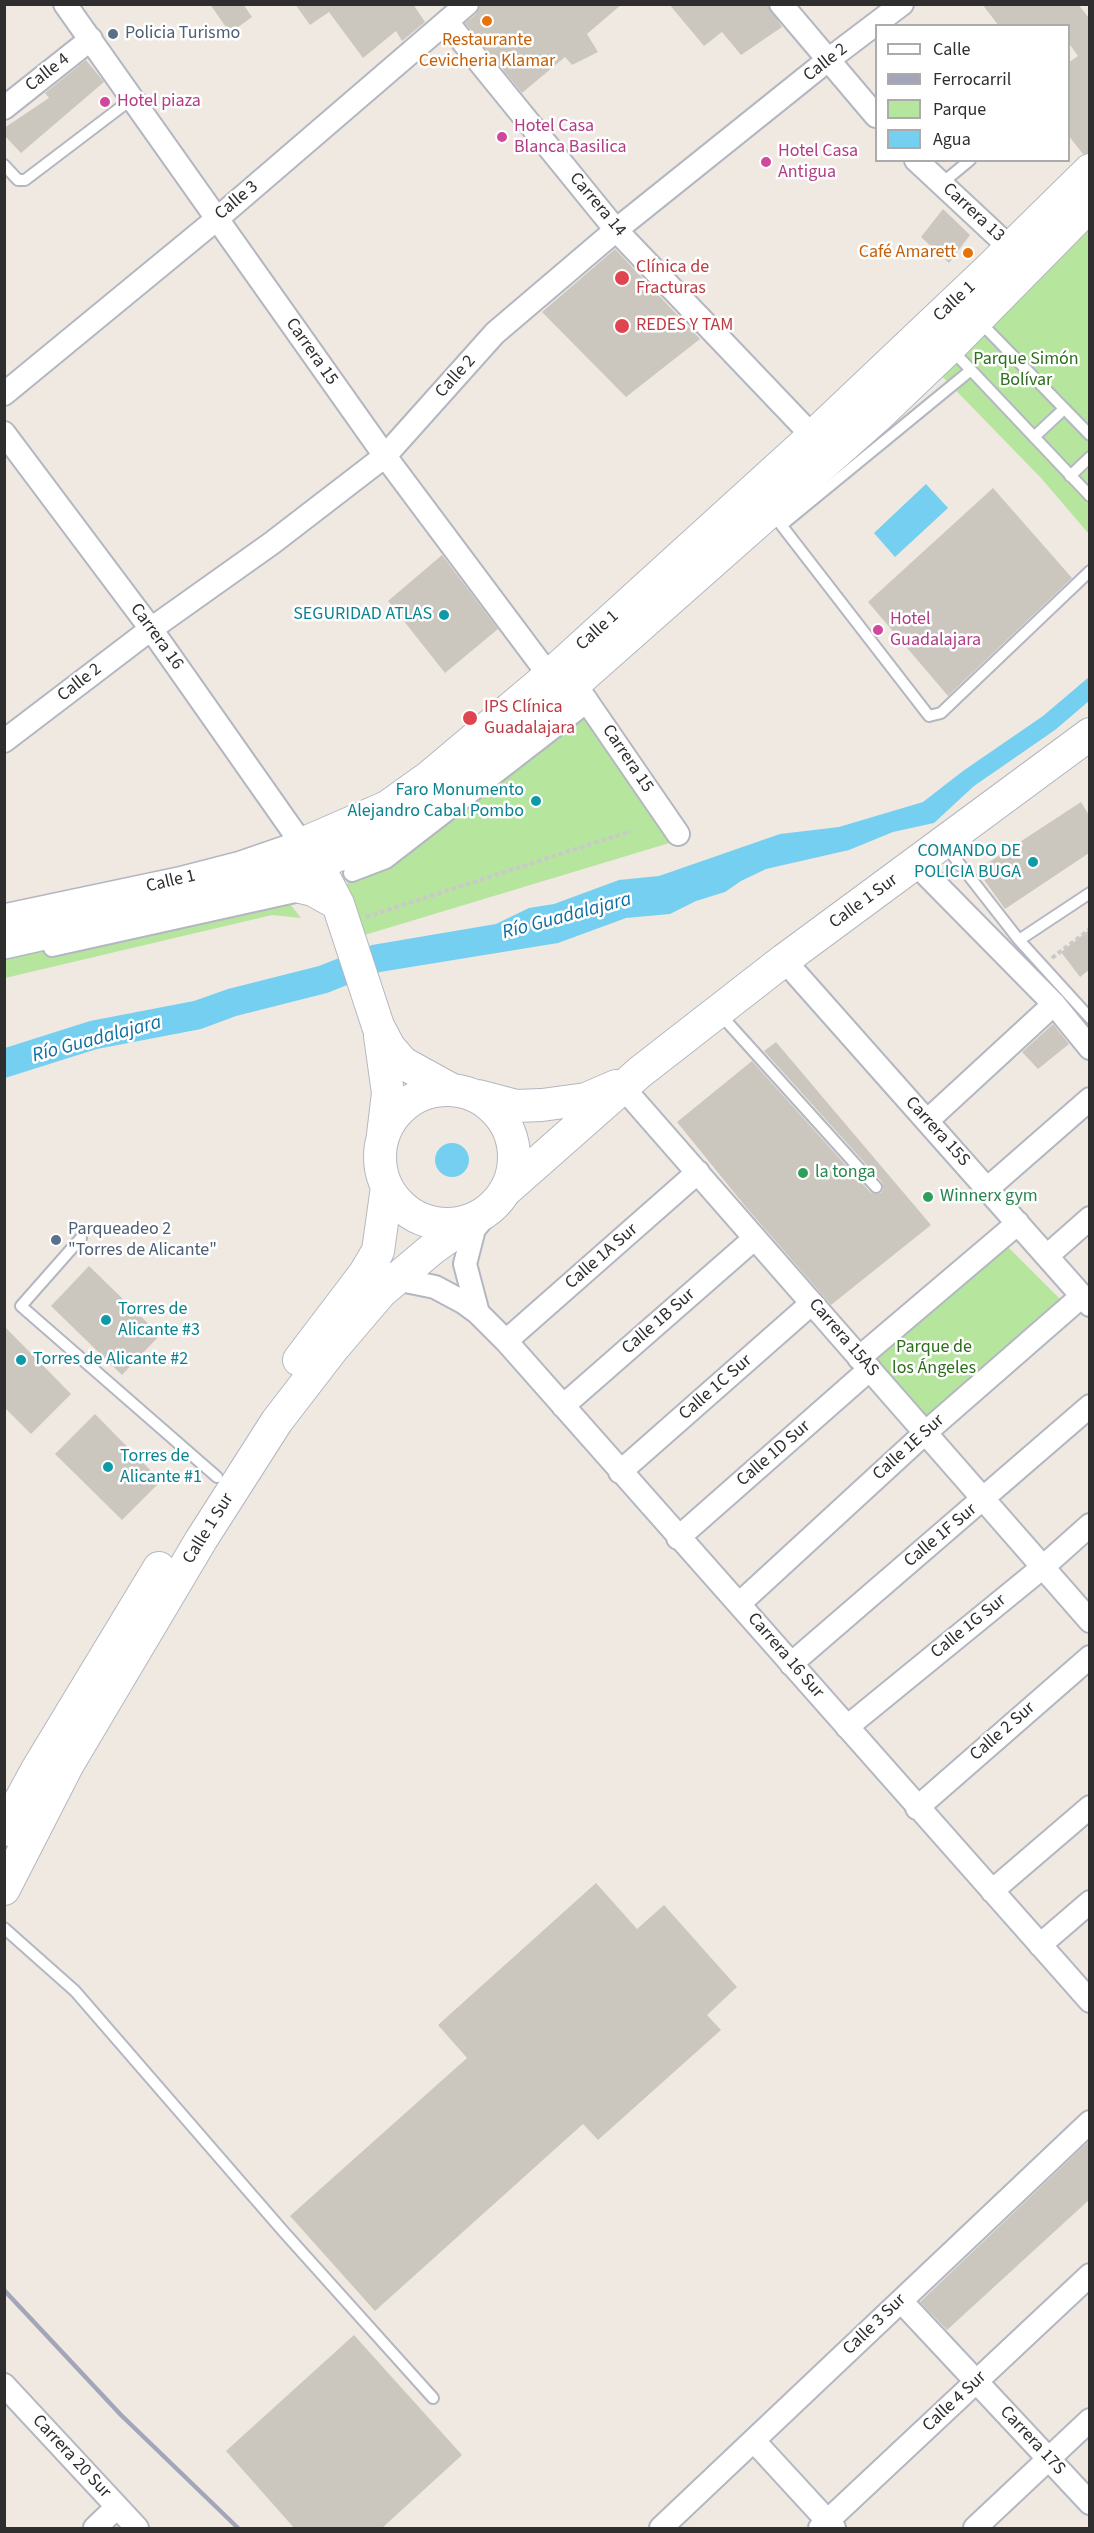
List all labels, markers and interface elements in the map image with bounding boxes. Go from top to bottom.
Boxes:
marker: Restaurante Cevicheria Klamar [480,14,494,28]
place label: Policia Turismo [125,23,240,45]
legend [875,24,1070,162]
marker: Policia Turismo [106,27,120,41]
place label: Restaurante Cevicheria Klamar [419,30,555,72]
text: Calle [933,37,970,62]
street label: Calle 2 [800,39,852,87]
street label: Calle 4 [22,49,74,97]
text: Ferrocarril [933,67,1011,92]
place label: Hotel piaza [117,91,201,113]
marker: Hotel piaza [98,95,112,109]
text: Parque [933,97,986,122]
place label: Hotel Casa Blanca Basilica [514,116,627,158]
text: Agua [933,127,971,152]
marker: Hotel Casa Blanca Basilica [495,130,509,144]
place label: Hotel Casa Antigua [778,141,858,184]
marker: Hotel Casa Antigua [759,155,773,169]
street label: Carrera 14 [564,169,630,241]
street label: Calle 3 [211,177,263,225]
street label: Carrera 13 [937,179,1009,247]
place label: Café Amarett [859,242,956,264]
marker: Café Amarett [961,246,975,260]
place label: Clínica de Fracturas [636,257,709,300]
marker: Clínica de Fracturas [613,269,631,287]
street label: Calle 1 [929,277,981,327]
street label: Carrera 15 [280,314,342,390]
place label: REDES Y TAM [636,315,733,337]
marker: REDES Y TAM [613,317,631,335]
park label: Parque Simón Bolívar [973,349,1079,392]
street label: Calle 2 [431,351,481,403]
street label: Carrera 16 [125,600,187,674]
place label: SEGURIDAD ATLAS [293,604,432,626]
street label: Calle 1 [572,606,624,656]
marker: SEGURIDAD ATLAS [437,608,451,622]
place label: Hotel Guadalajara [890,609,981,652]
marker: Hotel Guadalajara [871,623,885,637]
street label: Calle 2 [54,659,106,707]
place label: IPS Clínica Guadalajara [484,697,575,740]
marker: IPS Clínica Guadalajara [461,709,479,727]
street label: Carrera 15 [597,721,657,797]
place label: Faro Monumento Alejandro Cabal Pombo [347,780,524,822]
marker: Faro Monumento Alejandro Cabal Pombo [529,794,543,808]
place label: COMANDO DE POLICIA BUGA [914,841,1021,884]
marker: COMANDO DE POLICIA BUGA [1026,855,1040,869]
street label: Calle 1 [144,866,198,898]
street label: Calle 1 Sur [826,870,902,934]
water label: Río Guadalajara [500,888,634,946]
water label: Río Guadalajara [30,1011,164,1069]
street label: Carrera 15S [900,1093,974,1171]
place label: la tonga [815,1162,876,1184]
marker: la tonga [796,1166,810,1180]
place label: Winnerx gym [940,1186,1038,1208]
marker: Winnerx gym [921,1190,935,1204]
place label: Parqueadeo 2 "Torres de Alicante" [68,1219,217,1262]
street label: Calle 1A Sur [561,1220,643,1294]
marker: Parqueadeo 2 "Torres de Alicante" [49,1233,63,1247]
street label: Calle 1B Sur [618,1284,700,1360]
street label: Carrera 15AS [803,1295,883,1381]
place label: Torres de Alicante #3 [118,1299,200,1342]
marker: Torres de Alicante #3 [99,1313,113,1327]
park label: Parque de los Ángeles [892,1337,976,1380]
place label: Torres de Alicante #2 [33,1349,188,1371]
street label: Calle 1C Sur [675,1350,757,1426]
marker: Torres de Alicante #2 [14,1353,28,1367]
street label: Calle 1E Sur [869,1410,949,1486]
street label: Calle 1D Sur [733,1416,815,1492]
place label: Torres de Alicante #1 [120,1446,202,1488]
marker: Torres de Alicante #1 [101,1460,115,1474]
street label: Calle 1 Sur [179,1490,239,1568]
street label: Calle 1F Sur [900,1499,982,1573]
street label: Calle 1G Sur [927,1590,1011,1664]
street label: Carrera 16 Sur [742,1609,828,1703]
street label: Calle 2 Sur [966,1698,1040,1766]
street label: Calle 3 Sur [839,2290,911,2360]
street label: Calle 4 Sur [919,2367,991,2437]
street label: Carrera 17S [995,2402,1069,2480]
street label: Carrera 20 Sur [27,2411,115,2503]

